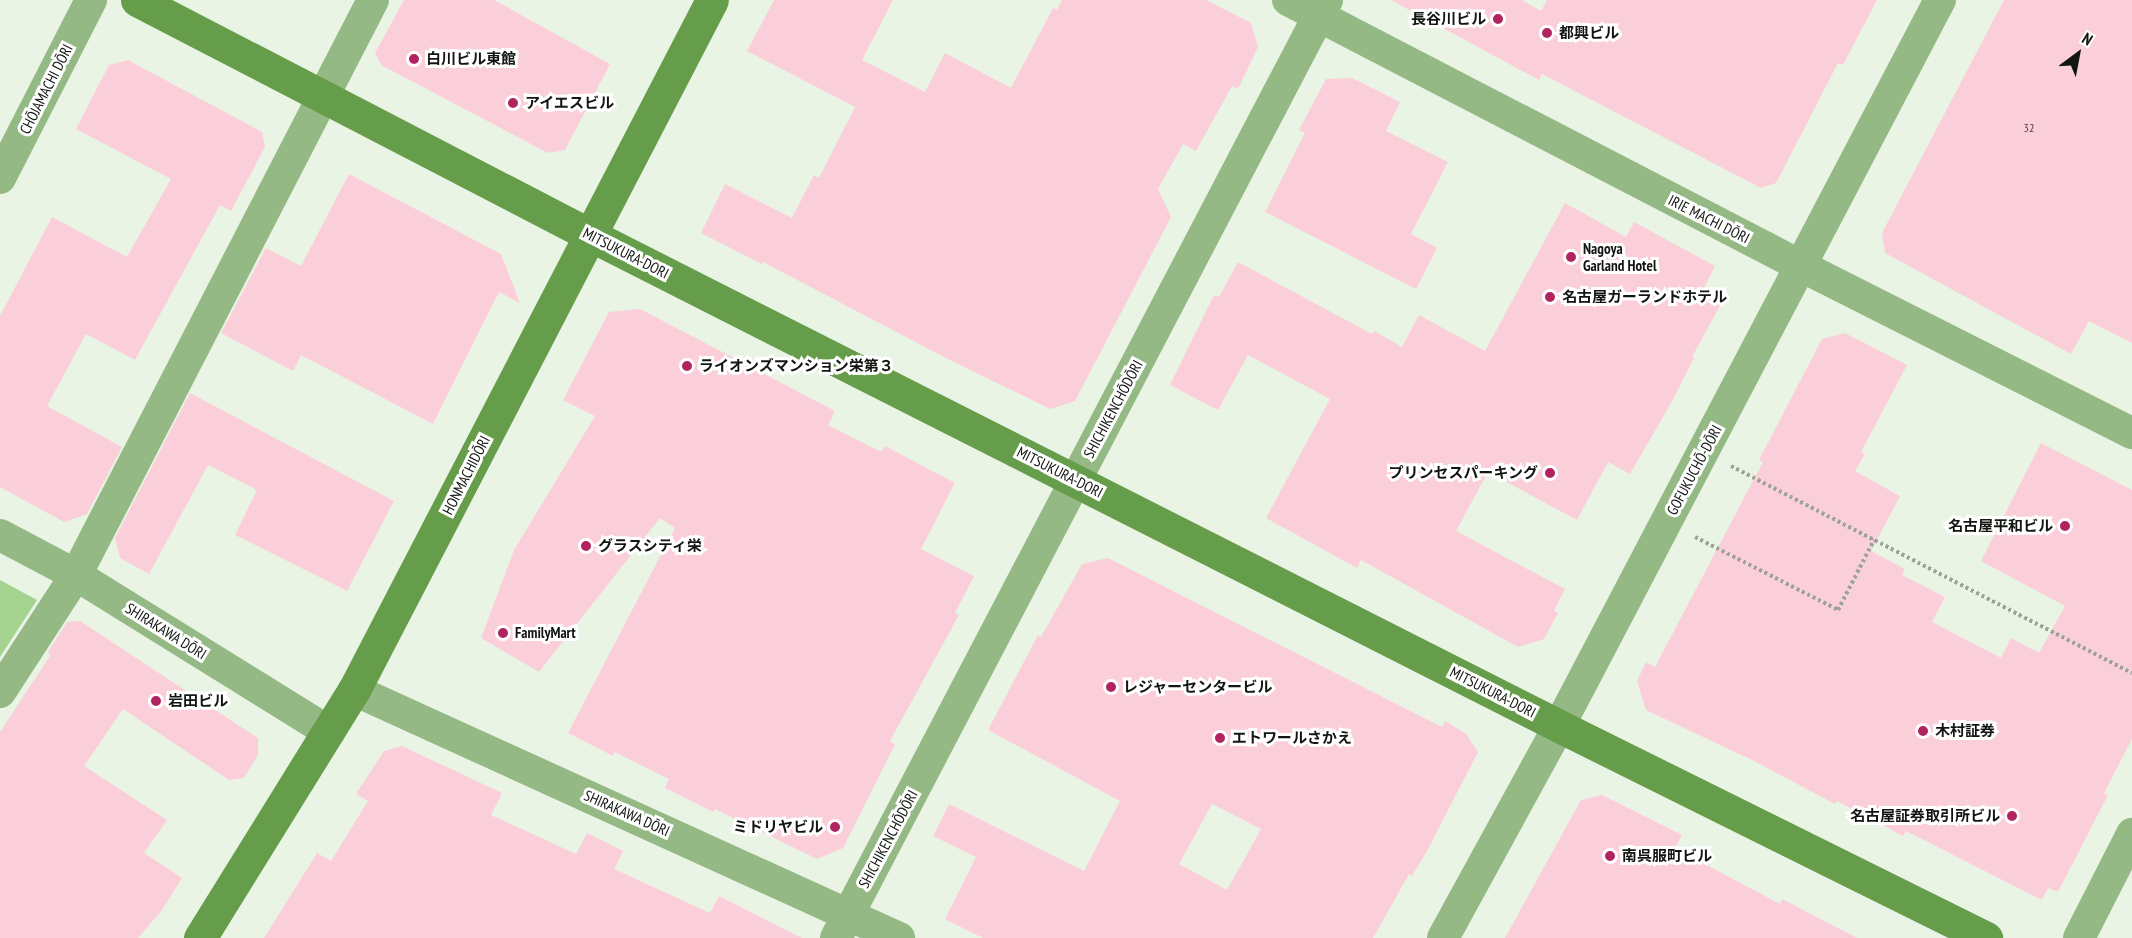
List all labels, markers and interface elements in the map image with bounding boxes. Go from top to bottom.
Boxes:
place label: 長谷川ビル [1411,10,1486,28]
marker: 長谷川ビル [1491,12,1505,26]
place label: 都興ビル [1559,24,1619,42]
north arrow [2048,24,2108,84]
marker: 都興ビル [1540,26,1554,40]
text: N [2079,28,2096,50]
street label: CHŌJAMACHI DŌRI [16,41,76,137]
place label: 白川ビル東館 [426,50,516,68]
marker: 白川ビル東館 [407,52,421,66]
place label: アイエスビル [525,94,615,112]
marker: アイエスビル [506,96,520,110]
house number: 32 [2024,121,2034,135]
street label: IRIE MACHI DŌRI [1665,191,1753,247]
street label: MITSUKURA-DORI [580,224,672,282]
place label: Nagoya Garland Hotel [1583,239,1657,274]
marker: Nagoya Garland Hotel [1564,250,1578,264]
place label: 名古屋ガーランドホテル [1562,288,1727,306]
marker: 名古屋ガーランドホテル [1543,290,1557,304]
place label: ライオンズマンション栄第３ [699,357,894,375]
street label: SHICHIKENCHŌDŌRI [1080,357,1146,461]
marker: ライオンズマンション栄第３ [680,359,694,373]
street label: GOFUKUCHŌ-DŌRI [1663,422,1725,518]
street label: HONMACHIDŌRI [438,433,494,517]
street label: MITSUKURA-DORI [1014,443,1106,501]
place label: プリンセスパーキング [1388,464,1538,482]
marker: プリンセスパーキング [1543,466,1557,480]
place label: 名古屋平和ビル [1948,517,2053,535]
marker: 名古屋平和ビル [2058,519,2072,533]
place label: グラスシティ栄 [598,537,703,555]
marker: グラスシティ栄 [579,539,593,553]
street label: SHIRAKAWA DŌRI [122,599,210,663]
place label: FamilyMart [515,624,576,642]
marker: FamilyMart [496,626,510,640]
street label: MITSUKURA-DORI [1447,663,1539,721]
place label: レジャーセンタービル [1123,678,1273,696]
marker: レジャーセンタービル [1104,680,1118,694]
place label: 岩田ビル [168,692,228,710]
marker: 岩田ビル [149,694,163,708]
place label: 木村証券 [1935,722,1995,740]
marker: 木村証券 [1916,724,1930,738]
place label: エトワールさかえ [1232,729,1352,747]
marker: エトワールさかえ [1213,731,1227,745]
street label: SHIRAKAWA DŌRI [581,786,673,840]
street label: SHICHIKENCHŌDŌRI [855,787,921,891]
place label: 名古屋証券取引所ビル [1850,807,2000,825]
marker: 名古屋証券取引所ビル [2005,809,2019,823]
place label: ミドリヤビル [733,818,823,836]
marker: ミドリヤビル [828,820,842,834]
place label: 南呉服町ビル [1622,847,1712,865]
marker: 南呉服町ビル [1603,849,1617,863]

